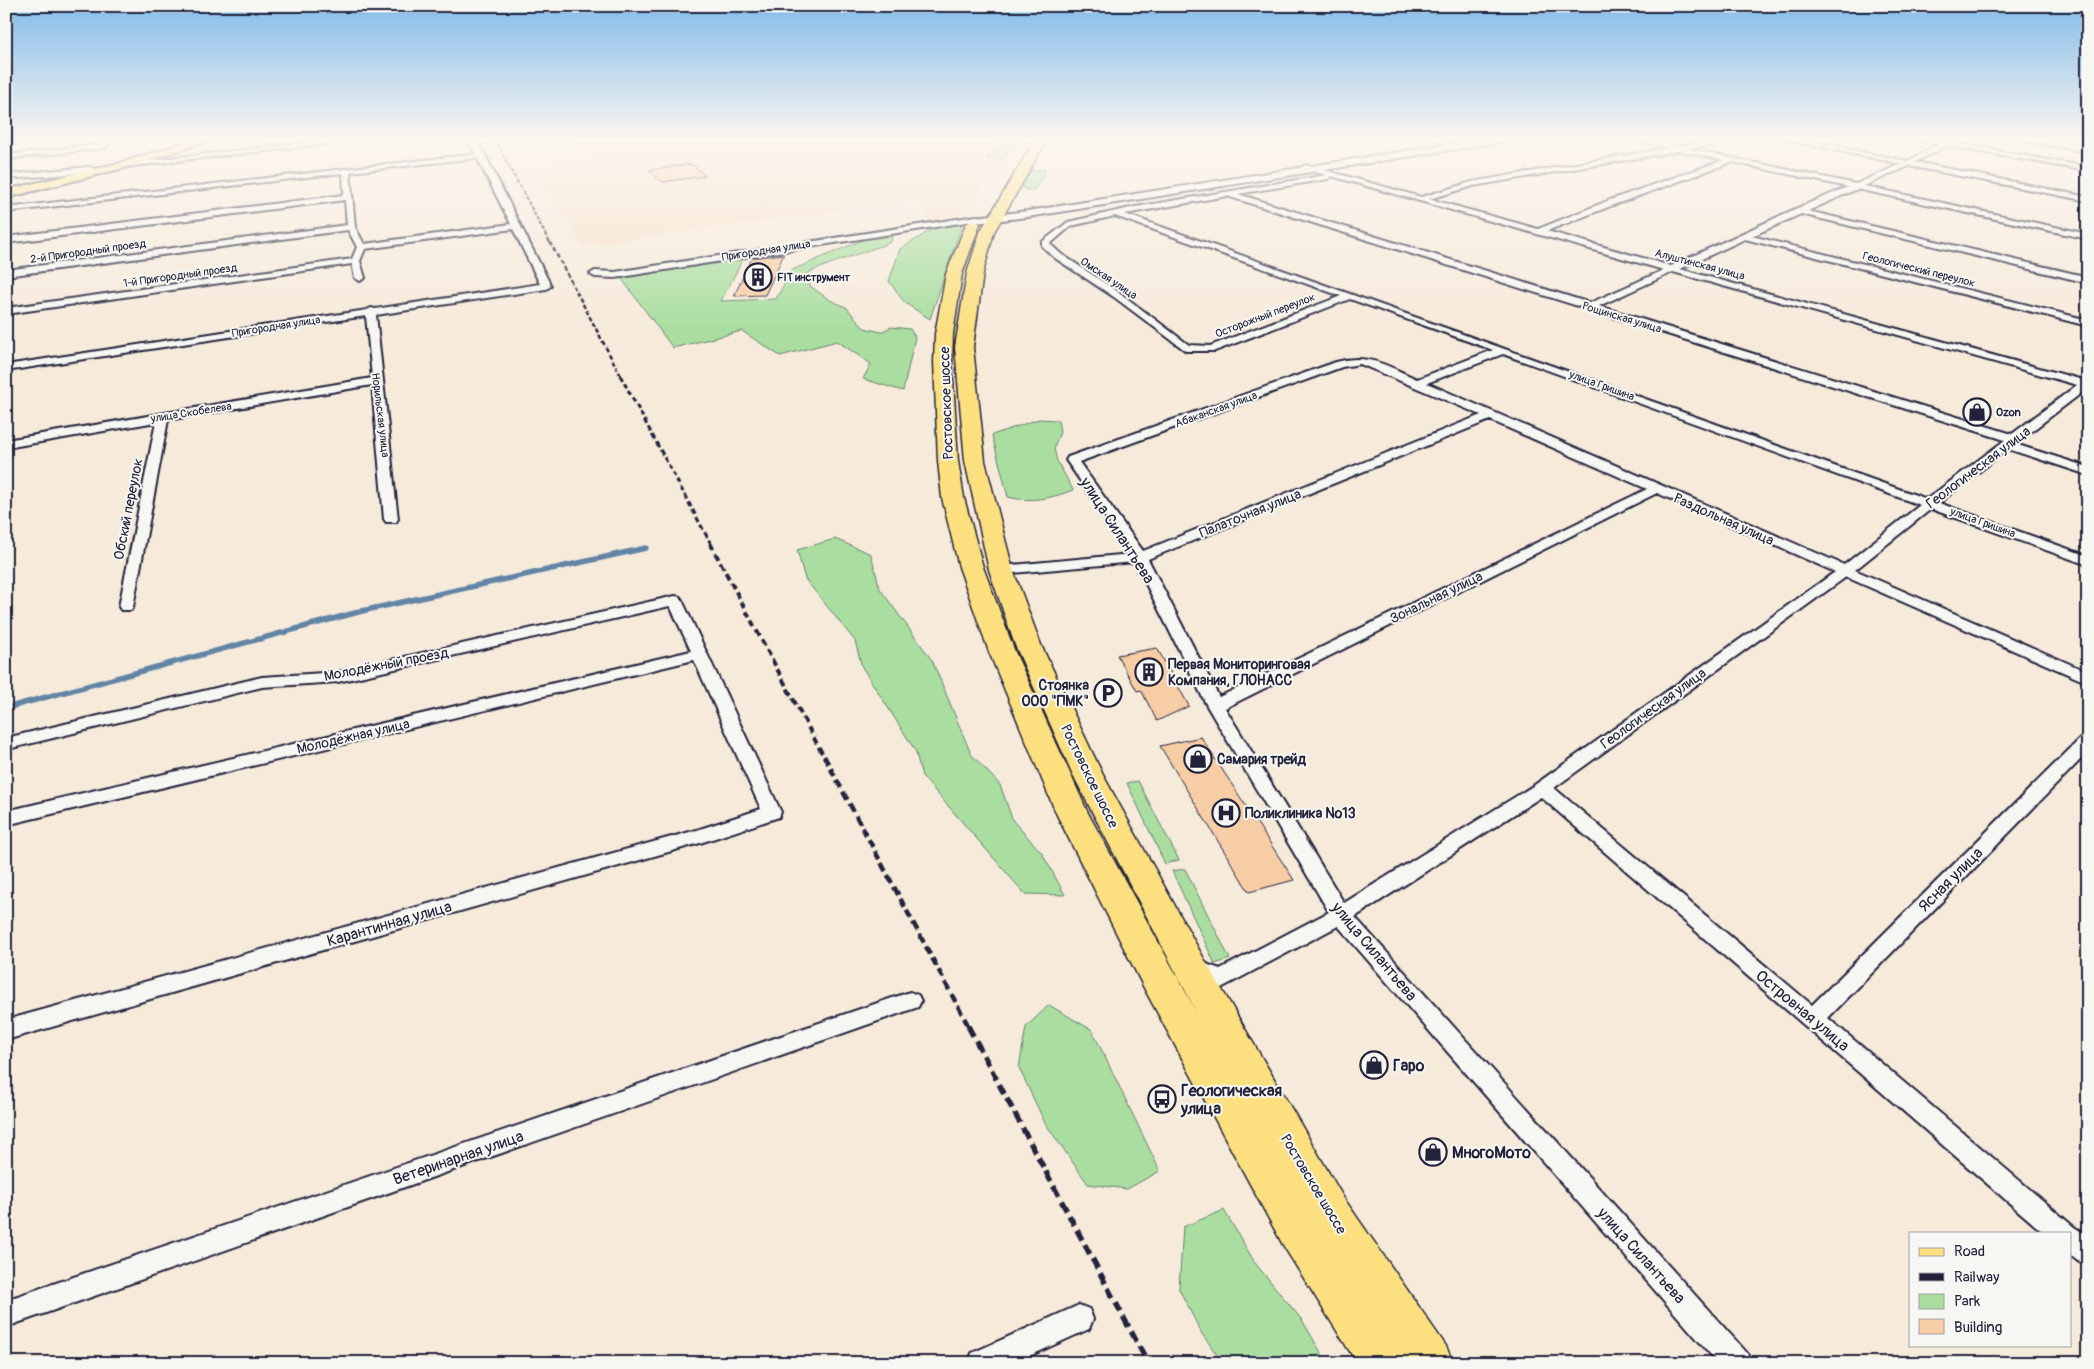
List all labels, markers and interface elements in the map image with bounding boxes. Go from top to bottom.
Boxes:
street label: 2-й Пригородный проезд [29,237,147,266]
street label: Пригородная улица [721,237,811,264]
street label: Алуштинская улица [1653,246,1746,283]
street label: Геологический переулок [1861,249,1977,290]
street label: Омская улица [1078,255,1140,302]
street label: 1-й Пригородный проезд [122,261,238,290]
building icon: FIT инструмент [743,262,773,292]
place label: FIT инструмент [777,271,851,284]
street label: Осторожный переулок [1213,290,1317,341]
street label: Рощинская улица [1581,299,1663,336]
street label: Пригородная улица [231,313,321,340]
street label: Ростовское шоссе [936,346,957,460]
street label: улица Гришина [1567,367,1636,403]
street label: Норильская улица [369,372,392,458]
street label: Абаканская улица [1173,389,1259,430]
shop icon: Ozon [1962,397,1992,427]
street label: улица Скобелева [149,400,232,425]
place label: Ozon [1996,406,2021,419]
street label: Геологическая улица [1923,423,2034,512]
street label: Обский переулок [110,457,147,561]
street label: улица Силантьева [1075,473,1159,587]
street label: Палаточная улица [1197,485,1304,542]
street label: Раздольная улица [1671,490,1777,549]
street label: улица Гришина [1948,504,2017,540]
street label: Зональная улица [1387,568,1485,627]
street label: Молодёжный проезд [322,644,450,685]
place label: Первая Мониторинговая Компания, ГЛОНАСС [1168,656,1311,689]
building icon: Первая Мониторинговая Компания, ГЛОНАСС [1134,657,1164,687]
street label: Геологическая улица [1597,664,1709,752]
place label: Стоянка ООО "ПМК" [1021,677,1089,710]
parking icon: Стоянка ООО "ПМК" [1093,678,1123,708]
street label: Молодёжная улица [295,715,411,758]
street label: Ростовское шоссе [1057,722,1122,831]
shop icon: Самария трейд [1183,744,1213,774]
place label: Самария трейд [1217,751,1307,768]
hospital icon: Поликлиника №13 [1211,798,1241,828]
place label: Поликлиника №13 [1245,805,1356,822]
street label: Ясная улица [1914,843,1987,916]
street label: Карантинная улица [325,897,454,951]
street label: улица Силантьева [1326,897,1421,1005]
street label: Островная улица [1751,966,1853,1056]
shop icon: Гаро [1359,1050,1389,1080]
place label: Гаро [1393,1056,1425,1076]
place label: Геологическая улица [1180,1081,1283,1119]
bus stop icon: Геологическая улица [1147,1084,1177,1114]
street label: Ветеринарная улица [390,1126,526,1190]
street label: Ростовское шоссе [1277,1131,1350,1237]
shop icon: МногоМото [1418,1137,1448,1167]
place label: МногоМото [1452,1143,1531,1163]
street label: улица Силантьева [1592,1203,1690,1308]
legend [1909,1232,2072,1346]
text: Road [1954,1242,1985,1261]
text: Railway [1954,1268,2000,1287]
text: Park [1954,1292,1981,1311]
text: Building [1954,1318,2002,1337]

